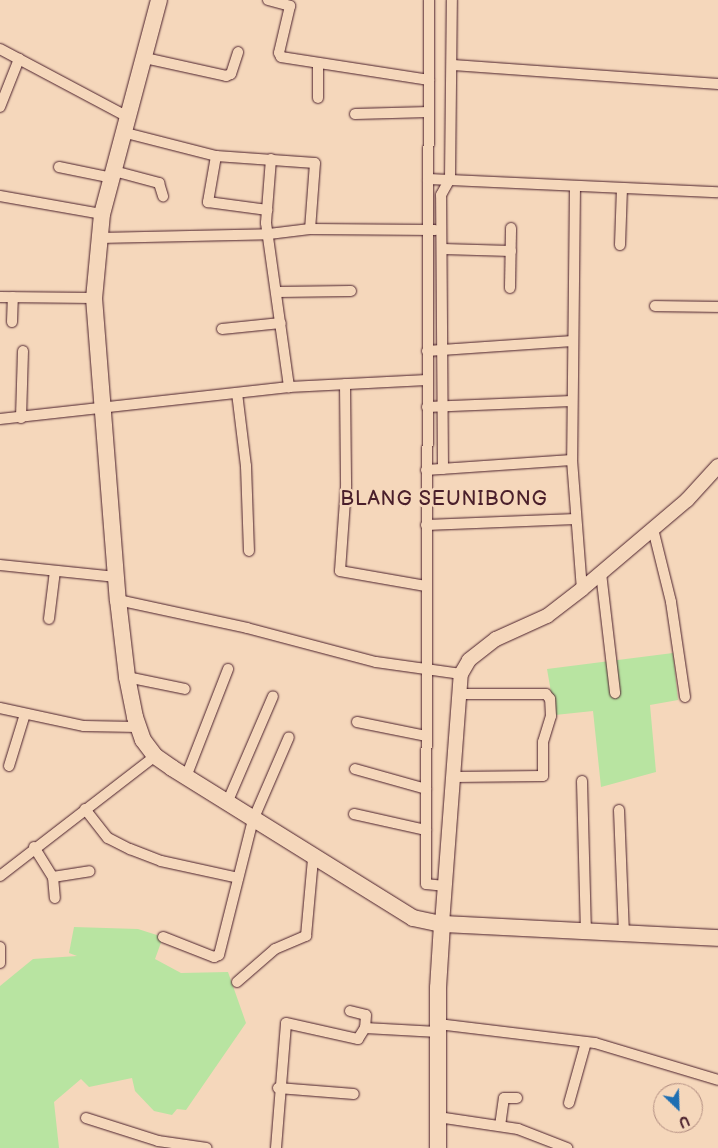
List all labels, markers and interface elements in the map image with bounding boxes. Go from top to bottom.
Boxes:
district label: BLANG SEUNIBONG [338,487,550,511]
north arrow [653,1083,703,1133]
text: U [676,1111,692,1131]

